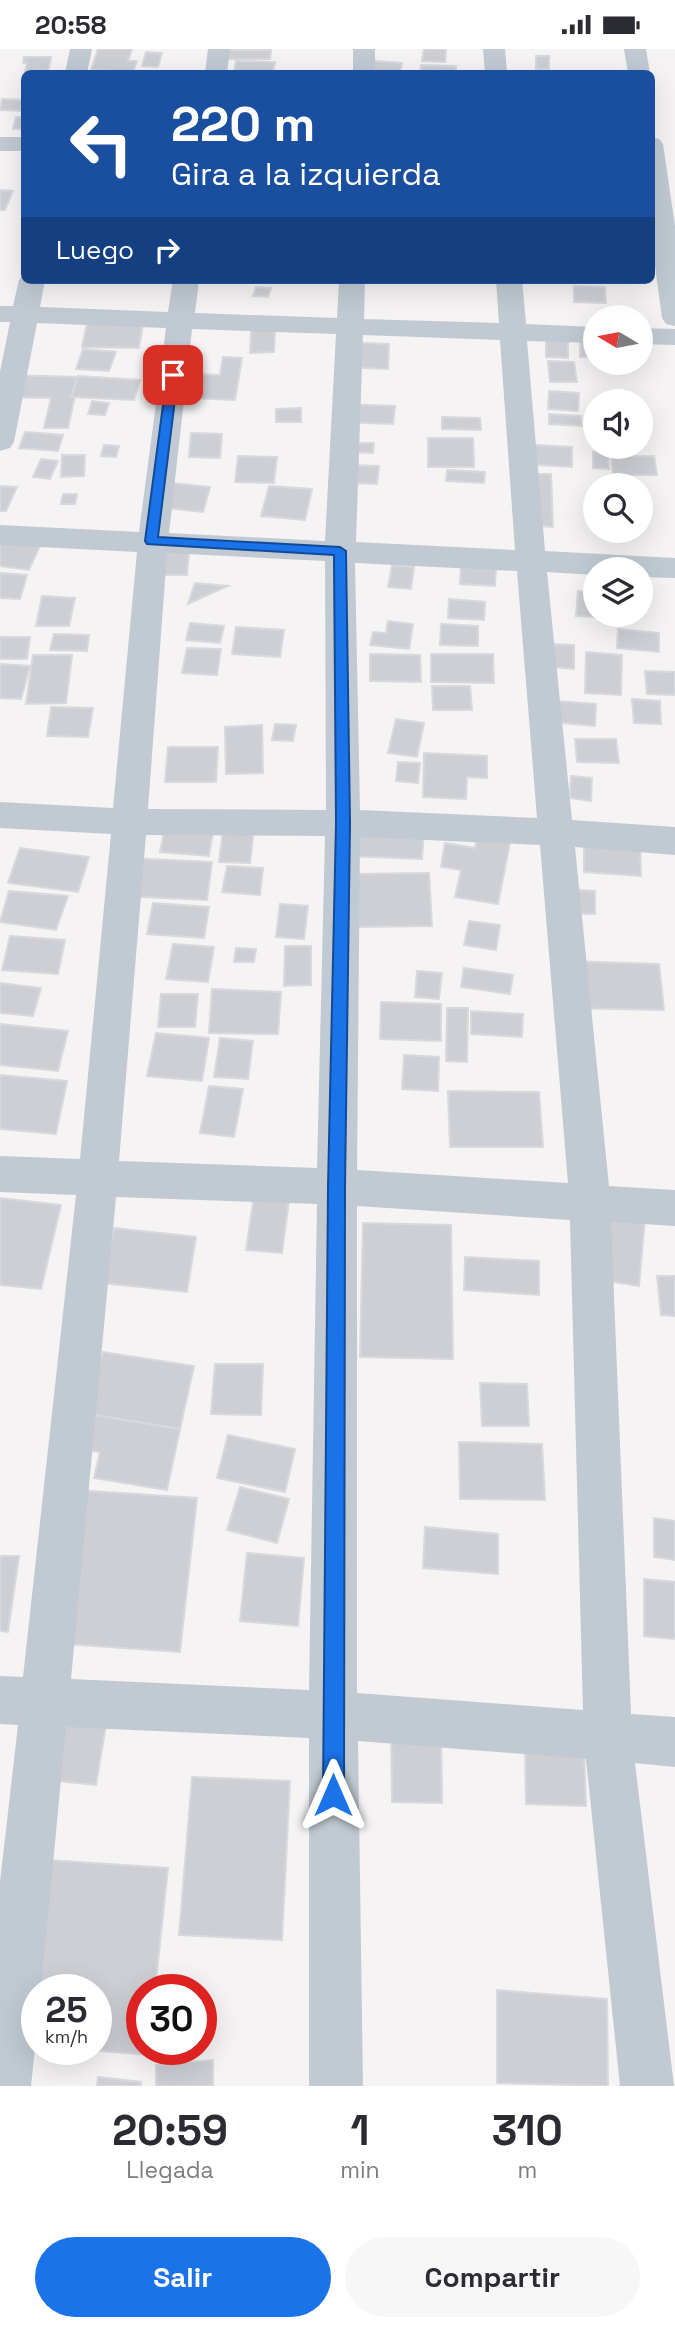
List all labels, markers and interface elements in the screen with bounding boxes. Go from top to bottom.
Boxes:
text: 20:58 [35,8,106,42]
text: 220 m [171,93,315,155]
icon: left [56,98,147,189]
text: Gira a la izquierda [171,154,441,194]
icon: right [148,231,186,269]
text: Luego [56,233,134,267]
north arrow [583,305,653,375]
map controls [583,305,653,627]
pin [143,345,203,405]
icon: arrive [154,356,192,394]
button: sound [583,389,653,459]
button: search [583,473,653,543]
button: layers [583,557,653,627]
position arrow [296,1758,370,1832]
speed limit sign: 30 [126,1974,217,2065]
text: 25 [46,1988,87,2032]
text: km/h [45,2025,88,2048]
text: 20:59 [112,2104,228,2157]
text: 1 [350,2104,369,2157]
text: 310 [492,2104,563,2157]
text: Llegada [126,2155,214,2185]
text: min [340,2155,380,2185]
text: m [517,2155,537,2185]
button: Salir [35,2237,331,2317]
button: Compartir [345,2237,640,2317]

